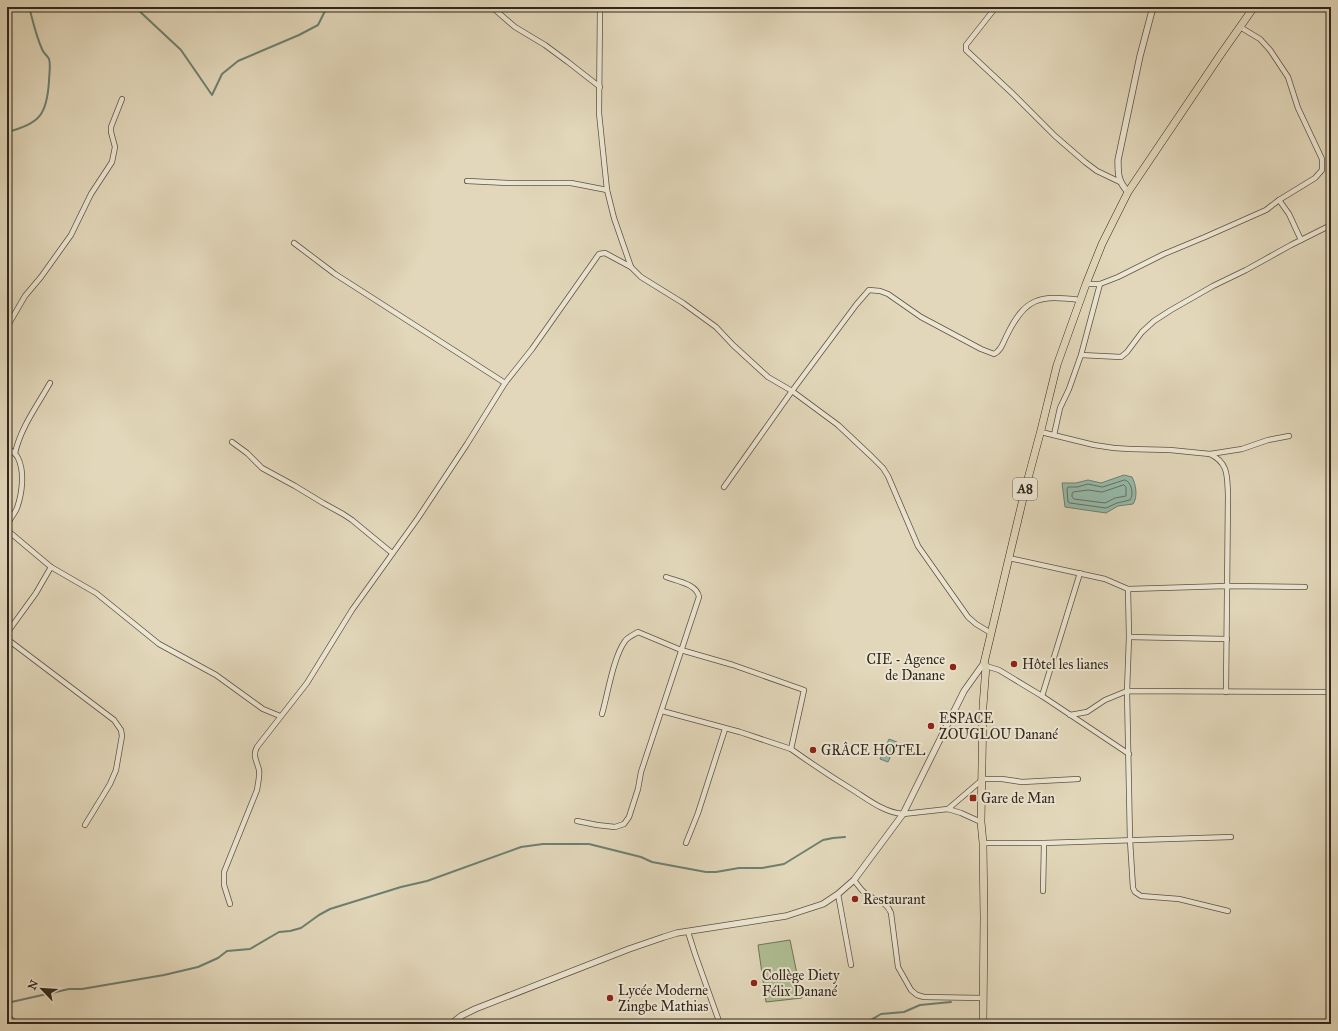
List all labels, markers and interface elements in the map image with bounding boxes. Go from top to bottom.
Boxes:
road number: A8 [1013,478,1037,500]
place label: CIE - Agence de Danane [867,651,945,684]
place label: Hôtel les lianes [1022,656,1108,673]
marker: Hôtel les lianes [1009,659,1019,669]
marker: CIE - Agence de Danane [948,662,958,672]
place label: ESPACE ZOUGLOU Danané [939,710,1058,743]
marker: ESPACE ZOUGLOU Danané [926,721,936,731]
place label: GRÂCE HOTEL [821,741,926,759]
marker: GRÂCE HOTEL [808,745,818,755]
place label: Gare de Man [981,790,1055,807]
marker: Gare de Man [968,793,978,803]
place label: Restaurant [863,891,926,908]
marker: Restaurant [850,894,860,904]
place label: Collège Diety Félix Danané [762,967,840,1000]
north arrow [22,969,62,1009]
text: N [26,977,42,992]
marker: Collège Diety Félix Danané [749,978,759,988]
place label: Lycée Moderne Zingbe Mathias [618,982,708,1015]
marker: Lycée Moderne Zingbe Mathias [605,993,615,1003]

